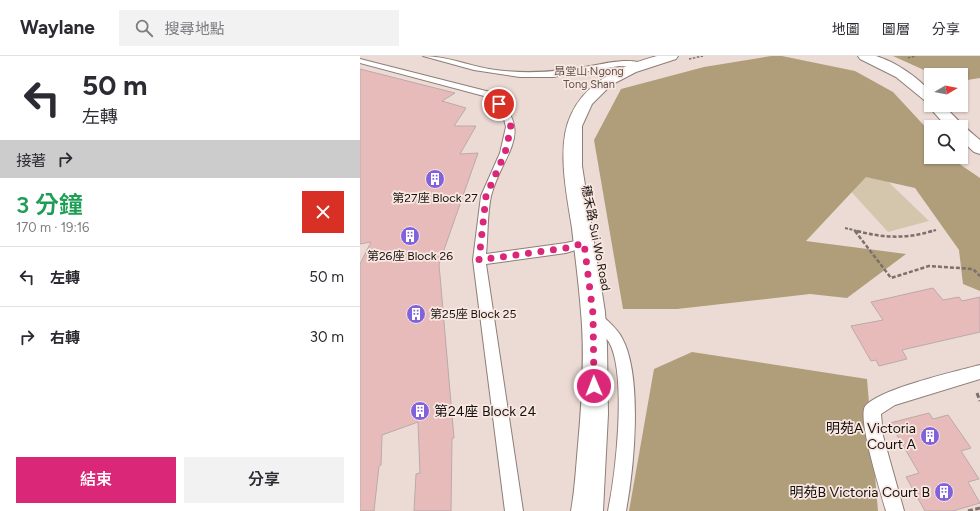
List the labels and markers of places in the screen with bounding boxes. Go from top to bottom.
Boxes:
pin [482,87,516,121]
building icon: 第27座 Block 27 [424,168,446,190]
place label: 第27座 Block 27 [392,191,478,205]
building icon: 第26座 Block 26 [399,225,421,247]
place label: 第26座 Block 26 [367,249,453,263]
building icon: 第25座 Block 25 [405,303,427,325]
place label: 第25座 Block 25 [430,307,516,321]
building icon: 第24座 Block 24 [409,400,431,422]
place label: 第24座 Block 24 [434,403,536,420]
place label: 明苑A Victoria Court A [826,420,917,453]
building icon: 明苑A Victoria Court A [919,425,941,447]
building icon: 明苑B Victoria Court B [933,481,955,503]
place label: 明苑B Victoria Court B [789,484,930,501]

